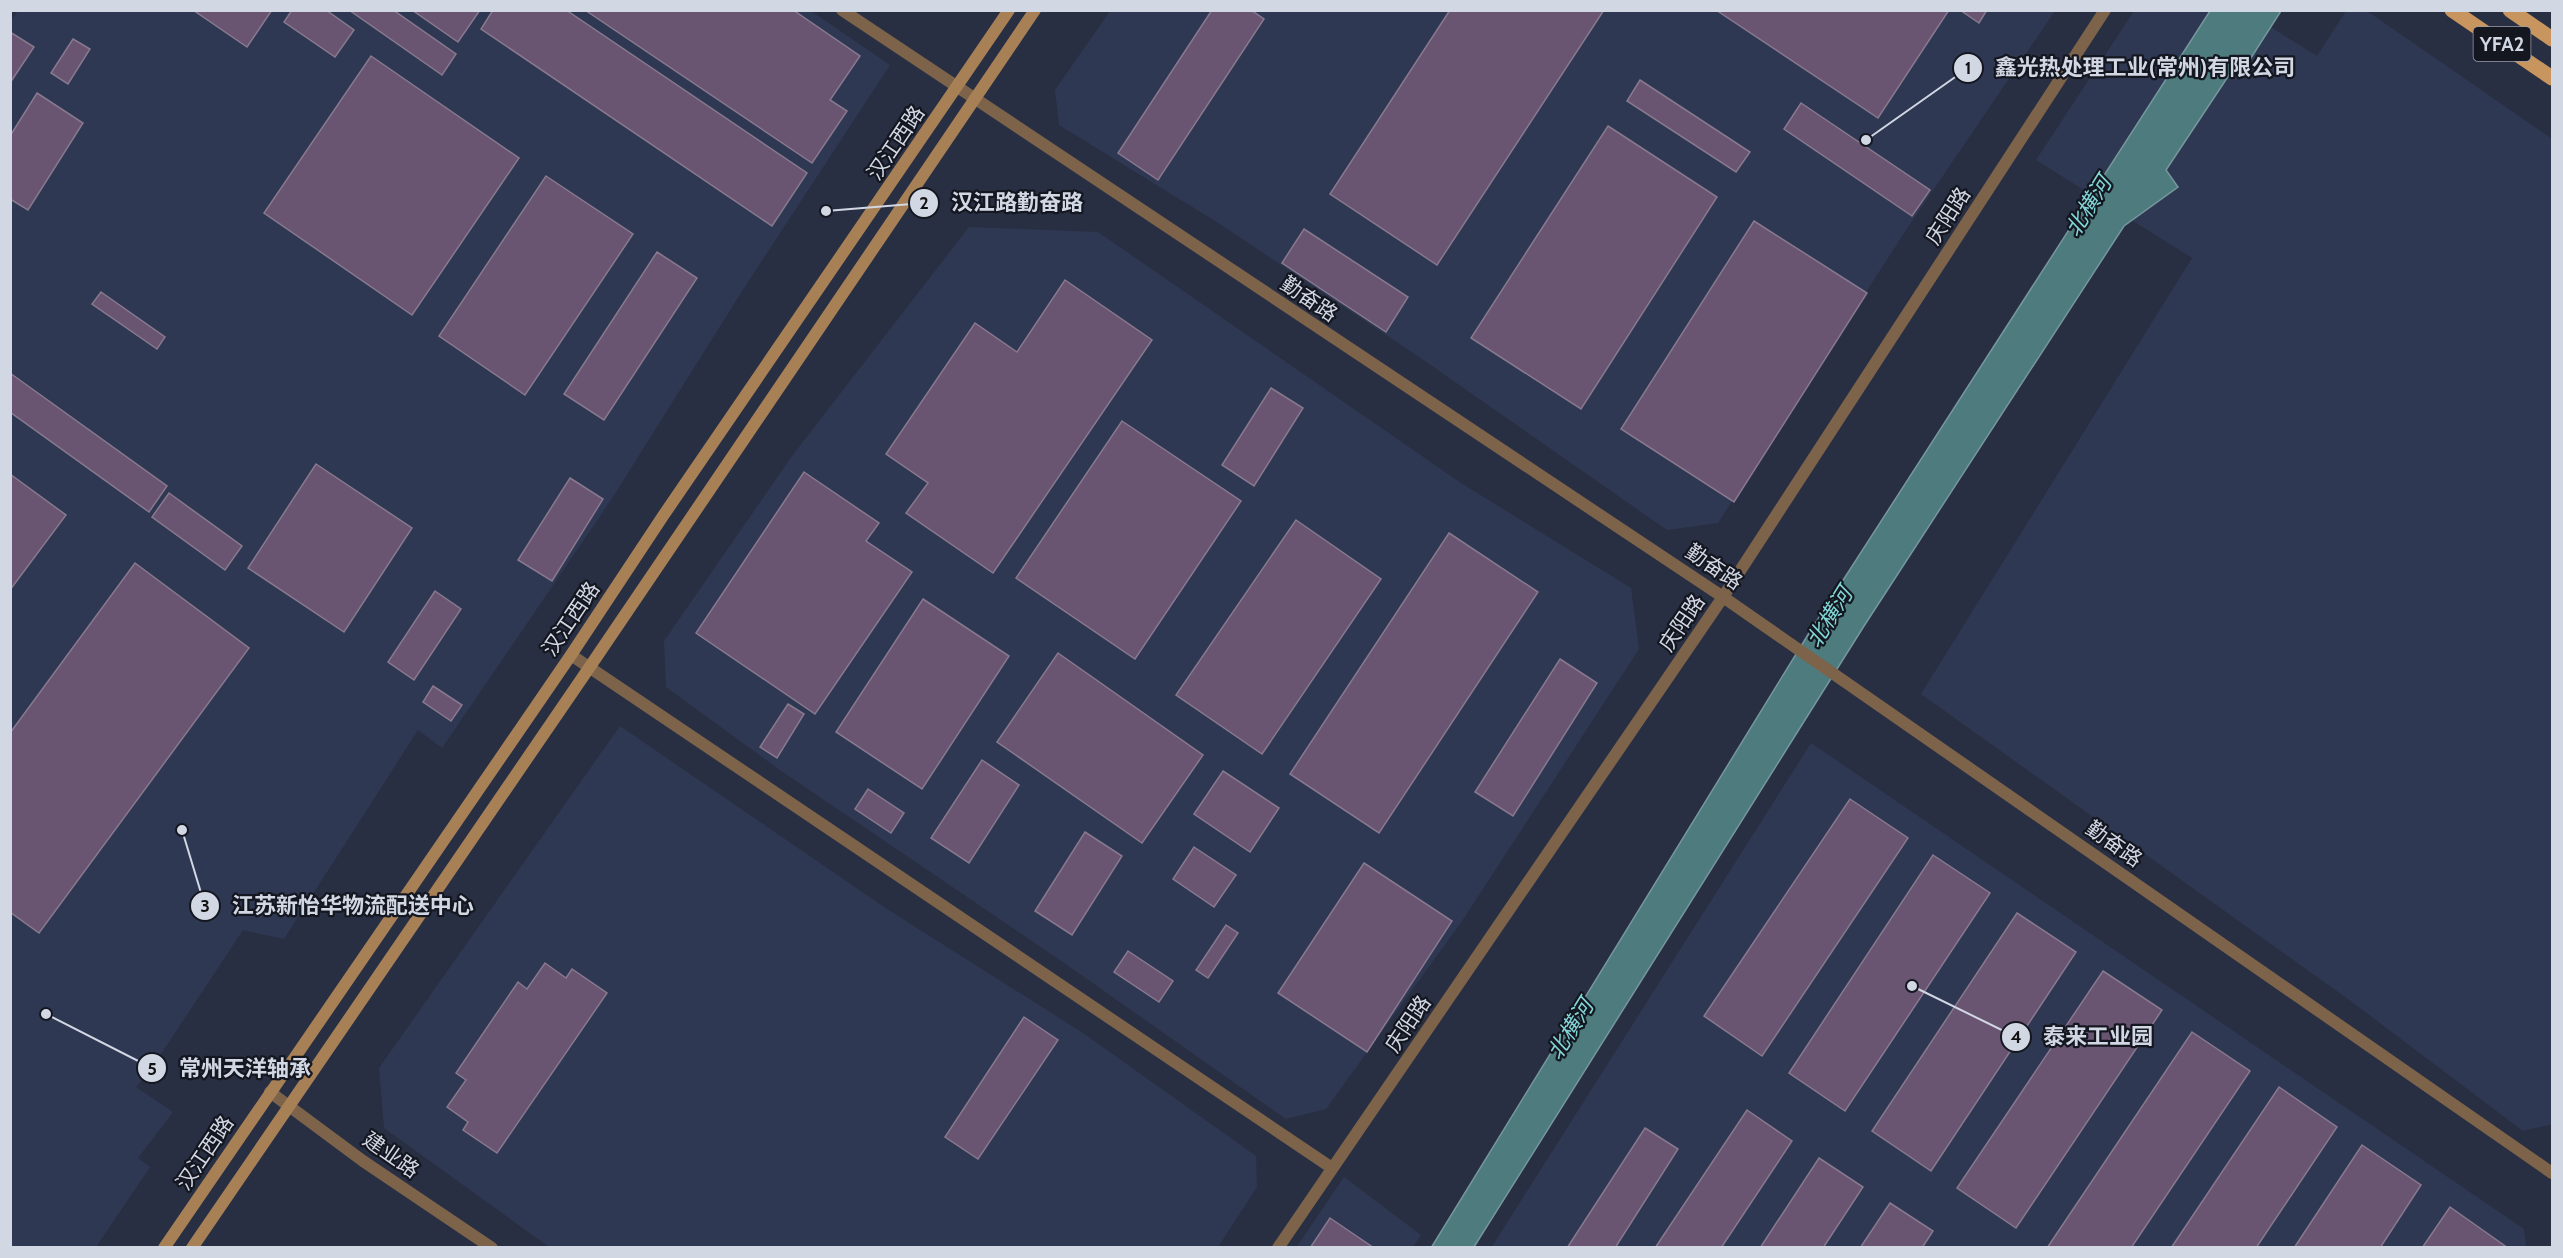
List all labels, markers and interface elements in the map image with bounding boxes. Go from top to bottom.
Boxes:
road number: YFA2 [2474,27,2530,61]
callout: 鑫光热处理工业(常州)有限公司 [1953,48,2307,88]
text: 鑫光热处理工业(常州)有限公司 [1995,54,2295,81]
text: 1 [1965,57,1971,79]
street label: 汉江西路 [862,101,929,185]
water label: 北横河 [2059,168,2119,241]
callout: 汉江路勤奋路 [909,183,1095,223]
street label: 庆阳路 [1920,183,1975,249]
text: 汉江路勤奋路 [951,189,1083,216]
text: 2 [919,192,929,214]
street label: 勤奋路 [1276,271,1342,327]
street label: 勤奋路 [1681,539,1747,595]
street label: 汉江西路 [537,577,604,661]
water label: 北横河 [1800,579,1860,652]
street label: 庆阳路 [1654,590,1710,656]
street label: 勤奋路 [2081,815,2147,872]
callout: 江苏新怡华物流配送中心 [190,886,486,926]
text: 江苏新怡华物流配送中心 [232,892,474,919]
text: 3 [200,895,210,917]
street label: 庆阳路 [1380,991,1436,1057]
water label: 北横河 [1541,991,1601,1064]
callout: 泰来工业园 [2001,1017,2165,1057]
text: 泰来工业园 [2043,1023,2153,1050]
text: 4 [2010,1026,2022,1048]
callout: 常州天洋轴承 [137,1048,323,1088]
text: 常州天洋轴承 [179,1055,311,1082]
text: 5 [147,1058,157,1080]
street label: 汉江西路 [171,1111,238,1195]
street label: 建业路 [358,1126,424,1183]

